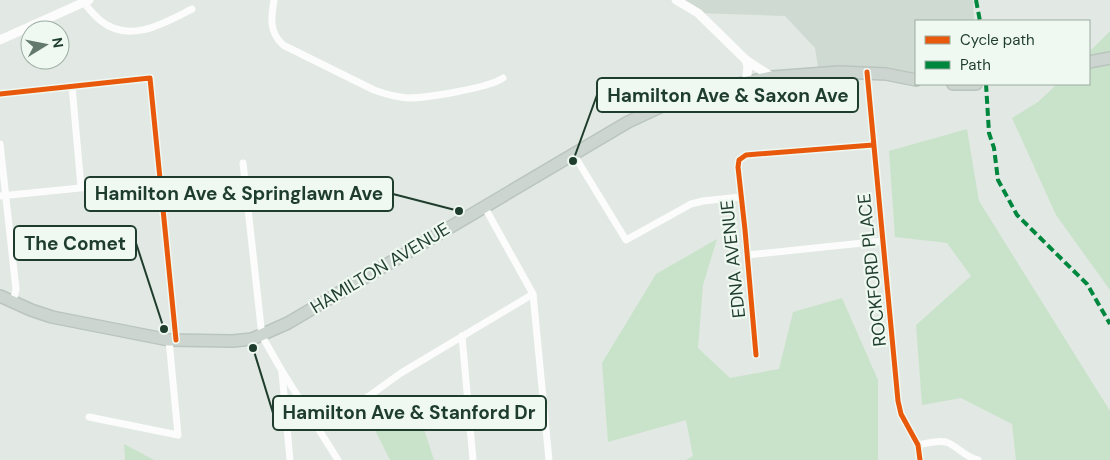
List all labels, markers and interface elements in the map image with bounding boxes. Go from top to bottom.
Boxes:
north arrow [20,20,70,70]
legend [915,20,1090,85]
text: Cycle path [960,30,1035,50]
text: N [48,36,68,49]
text: Path [960,55,991,75]
callout: Hamilton Ave & Saxon Ave [597,78,858,112]
text: Hamilton Ave & Saxon Ave [607,83,849,108]
callout: Hamilton Ave & Springlawn Ave [85,177,393,211]
text: Hamilton Ave & Springlawn Ave [95,181,383,206]
street label: ROCKFORD PLACE [852,192,892,348]
street label: EDNA AVENUE [715,199,751,319]
street label: HAMILTON AVENUE [306,217,454,319]
callout: The Comet [14,226,136,260]
text: The Comet [24,231,126,256]
callout: Hamilton Ave & Stanford Dr [273,396,546,430]
text: Hamilton Ave & Stanford Dr [282,400,536,425]

